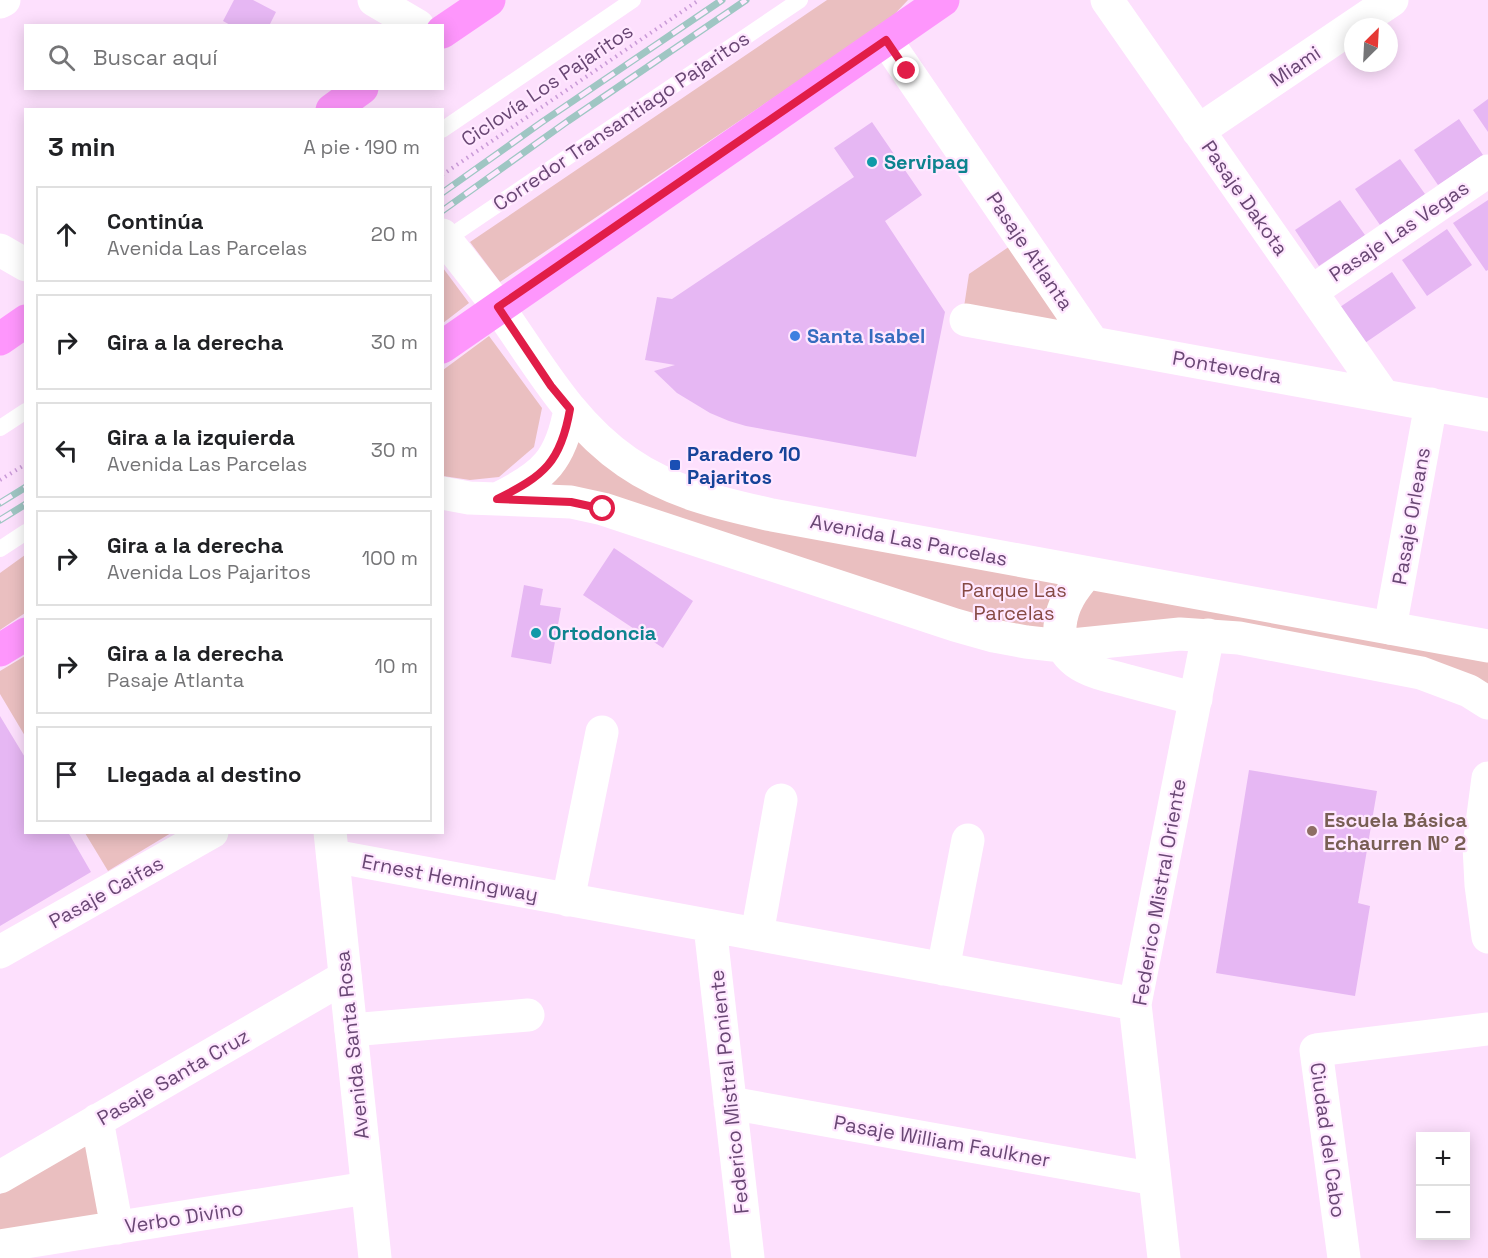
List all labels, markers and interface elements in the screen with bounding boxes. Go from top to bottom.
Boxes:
street label: Ciclovía Los Pajaritos [456,18,638,152]
north arrow [1344,18,1398,72]
search box [24,24,444,90]
street label: Corredor Transantiago Pajaritos [488,25,754,217]
street label: Miami [1265,40,1325,92]
icon: search [45,41,78,74]
text: Buscar aquí [93,43,218,71]
route end [893,57,919,83]
text: 3 min [48,130,116,164]
text: A pie · 190 m [303,134,420,160]
street label: Pasaje Dakota [1196,135,1294,261]
place label: Servipag [884,149,969,175]
marker: Servipag [865,155,879,169]
street label: Pasaje Las Vegas [1324,175,1474,287]
street label: Pasaje Atlanta [981,187,1079,315]
text: Continúa [107,207,203,235]
icon: ahead [50,218,83,251]
text: 20 m [371,221,418,247]
text: Avenida Las Parcelas [107,235,307,261]
place label: Santa Isabel [807,323,925,349]
icon: right [50,326,83,359]
text: Gira a la derecha [107,328,284,356]
text: 30 m [371,329,418,355]
marker: Santa Isabel [788,329,802,343]
street label: Pontevedra [1171,345,1283,389]
text: Gira a la izquierda [107,423,295,451]
icon: left [50,434,83,467]
text: 30 m [371,437,418,463]
place label: Paradero 10 Pajaritos [687,441,801,490]
street label: Pasaje Orleans [1386,445,1436,587]
text: Avenida Las Parcelas [107,451,307,477]
marker: Paradero 10 Pajaritos [668,458,682,472]
route start [589,495,615,521]
street label: Avenida Las Parcelas [808,508,1010,572]
text: Gira a la derecha [107,531,284,559]
icon: right [50,542,83,575]
text: 100 m [362,545,418,571]
text: Avenida Los Pajaritos [107,559,311,585]
park label: Parque Las Parcelas [961,577,1067,626]
place label: Ortodoncia [548,620,657,646]
marker: Ortodoncia [529,626,543,640]
text: Gira a la derecha [107,639,284,667]
icon: right [50,650,83,683]
text: 10 m [374,653,418,679]
text: Pasaje Atlanta [107,667,244,693]
icon: arrive [50,758,83,791]
text: Llegada al destino [107,760,301,788]
street label: Federico Mistral Oriente [1126,777,1192,1007]
place label: Escuela Básica Echaurren Nº 2 [1324,807,1467,856]
marker: Escuela Básica Echaurren Nº 2 [1305,824,1319,838]
street label: Ernest Hemingway [360,848,540,908]
street label: Pasaje Caifas [44,850,168,934]
street label: Avenida Santa Rosa [329,949,375,1141]
street label: Federico Mistral Poniente [703,969,755,1215]
street label: Pasaje Santa Cruz [92,1023,254,1131]
street label: Ciudad del Cabo [1304,1061,1352,1219]
street label: Pasaje William Faulkner [832,1109,1052,1173]
map controls [1416,1132,1470,1240]
button: + [1416,1132,1470,1186]
button: − [1416,1186,1470,1240]
street label: Verbo Divino [123,1195,245,1239]

